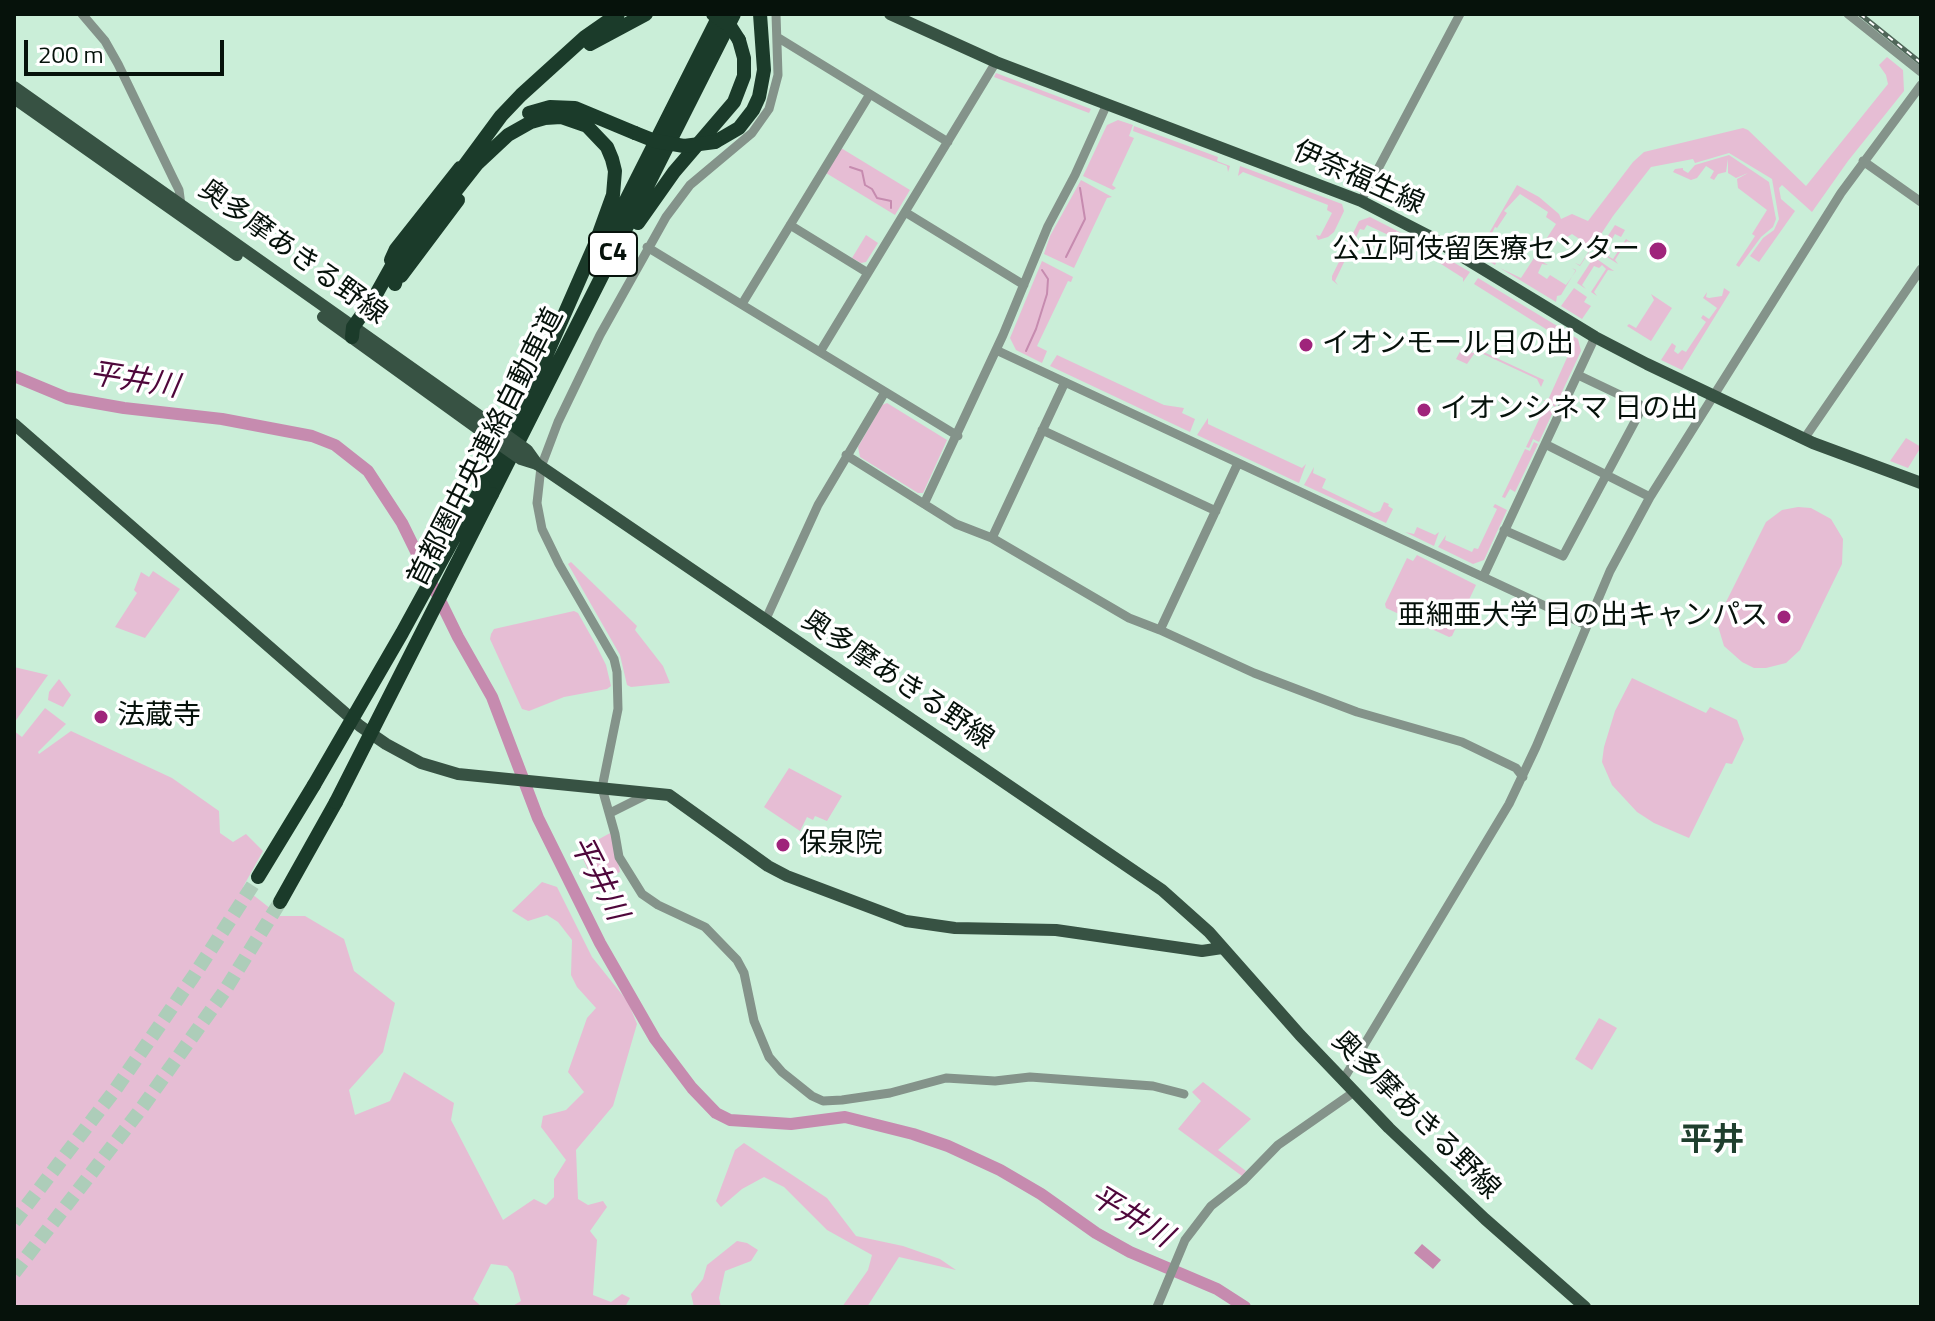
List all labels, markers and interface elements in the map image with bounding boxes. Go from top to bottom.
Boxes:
scale bar [28,24,228,74]
text: 200 m [38,36,104,72]
street label: 伊奈福生線 [1287,135,1429,223]
street label: 奥多摩あきる野線 [192,174,392,332]
road number: C4 [589,232,637,276]
place label: 公立阿伎留医療センター [1332,234,1640,268]
marker: 公立阿伎留医療センター [1647,240,1669,262]
street label: 首都圏中央連絡自動車道 [402,303,572,593]
place label: イオンモール日の出 [1322,328,1574,362]
marker: イオンモール日の出 [1297,336,1315,354]
water label: 平井川 [87,357,181,407]
place label: イオンシネマ 日の出 [1440,393,1698,427]
marker: イオンシネマ 日の出 [1415,401,1433,419]
place label: 亜細亜大学 日の出キャンパス [1398,600,1768,634]
street label: 奥多摩あきる野線 [795,604,999,758]
marker: 亜細亜大学 日の出キャンパス [1775,608,1793,626]
place label: 法蔵寺 [117,700,201,734]
marker: 法蔵寺 [92,708,110,726]
place label: 保泉院 [799,828,883,862]
water label: 平井川 [561,831,633,927]
marker: 保泉院 [774,836,792,854]
street label: 奥多摩あきる野線 [1324,1025,1506,1207]
district label: 平井 [1680,1123,1744,1161]
water label: 平井川 [1082,1179,1178,1257]

